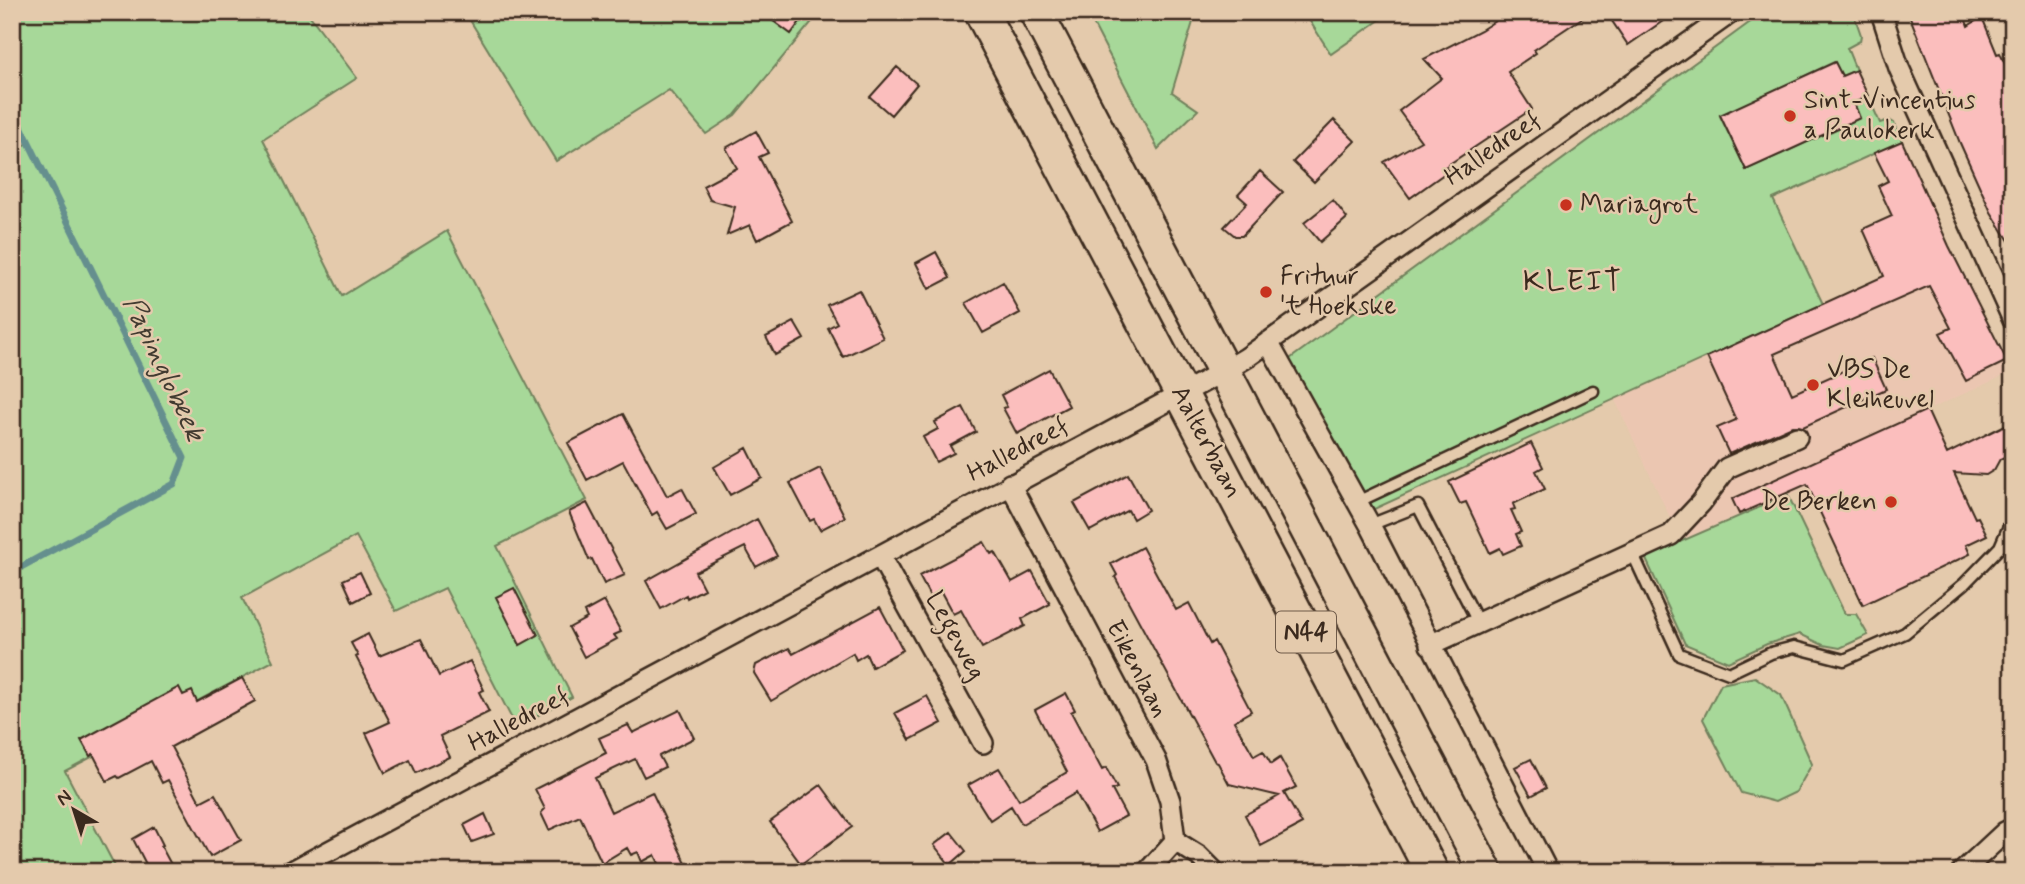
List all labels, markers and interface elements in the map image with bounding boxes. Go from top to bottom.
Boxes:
place label: Sint-Vincentius a Paulokerk [1804,84,1975,148]
street label: Halledreef [1438,103,1548,195]
marker: Sint-Vincentius a Paulokerk [1782,108,1798,124]
place label: Mariagrot [1580,188,1698,224]
marker: Mariagrot [1558,197,1574,213]
place label: Frituur 't Hoekske [1280,260,1396,324]
district label: KLEIT [1523,262,1623,301]
marker: Frituur 't Hoekske [1258,284,1274,300]
water label: Papinglobeek [113,291,213,449]
place label: VBS De Kleiheuvel [1827,353,1934,417]
marker: VBS De Kleiheuvel [1805,377,1821,393]
street label: Aalterbaan [1162,380,1250,504]
street label: Halledreef [961,409,1075,491]
place label: De Berken [1761,485,1877,519]
marker: De Berken [1883,494,1899,510]
street label: Legeweg [914,585,993,688]
road number: N44 [1276,612,1336,652]
street label: Eikenlaan [1097,614,1177,724]
street label: Halledreef [462,679,576,761]
north arrow [38,776,108,846]
text: N [51,784,77,812]

